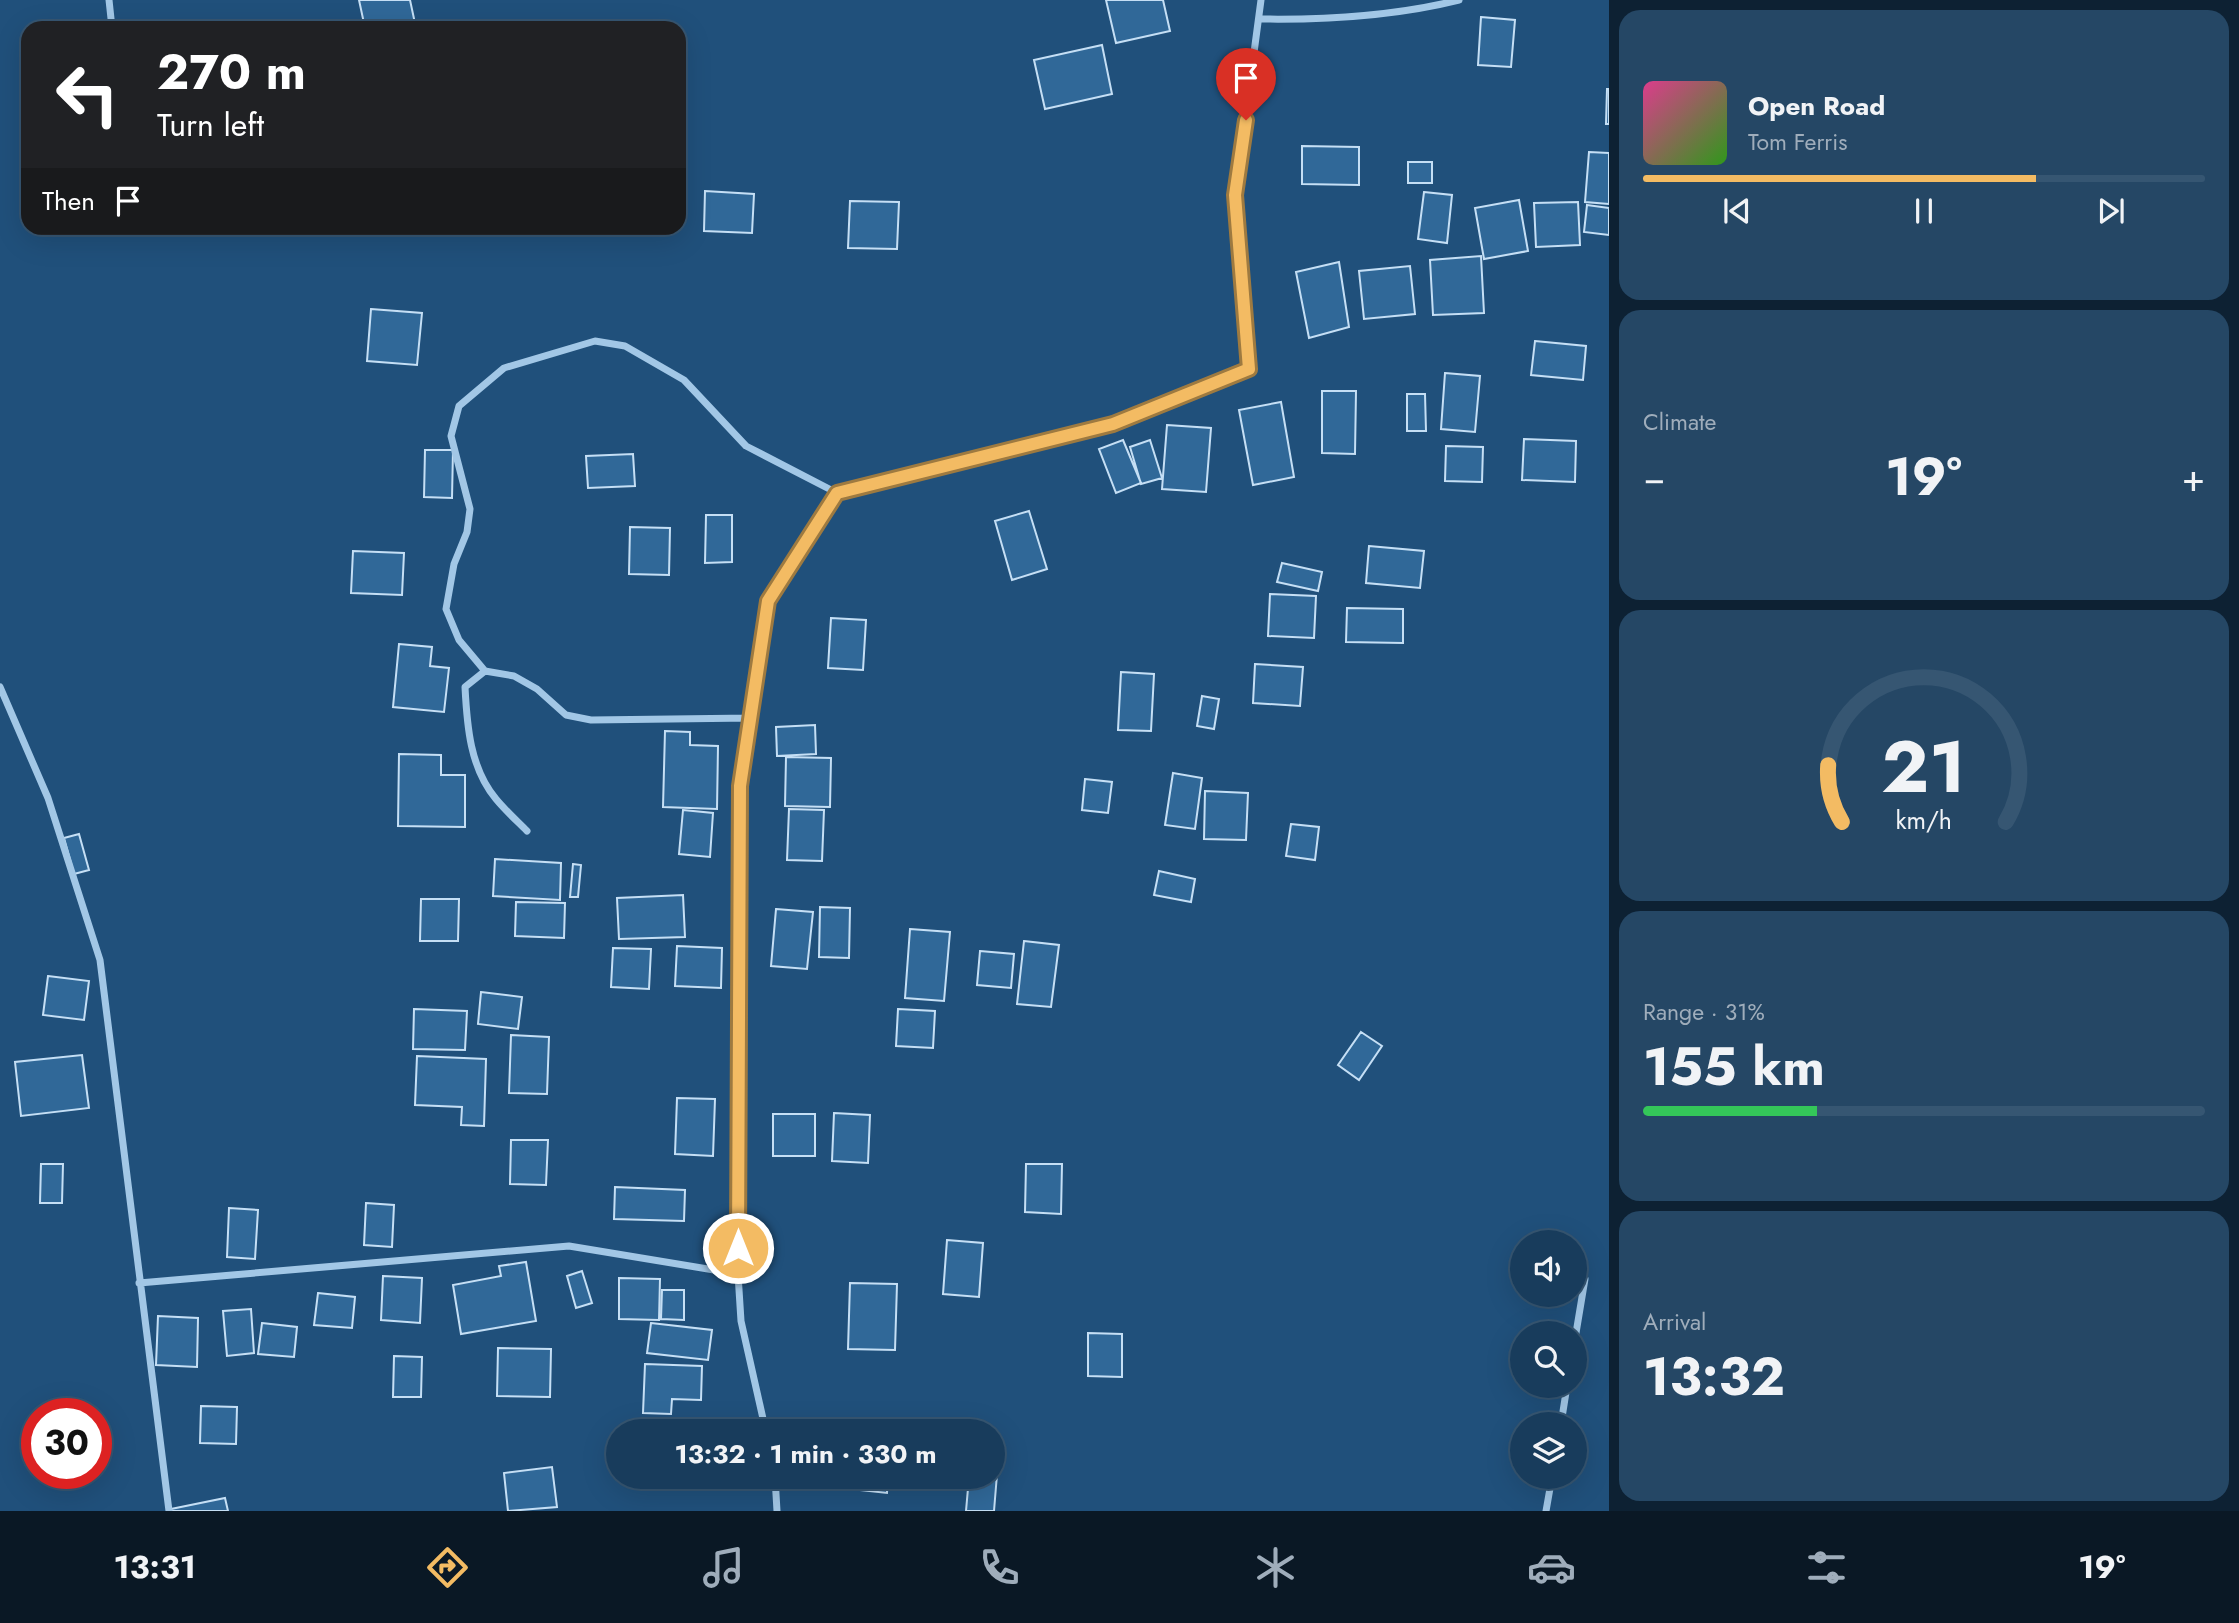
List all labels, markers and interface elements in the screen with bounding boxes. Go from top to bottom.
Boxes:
text: 270 m [157,37,306,107]
pin [1216,48,1276,120]
icon: left [42,49,133,140]
icon: arrive [1227,59,1265,97]
text: Open Road [1748,87,1885,125]
text: Turn left [157,102,264,148]
text: Tom Ferris [1748,125,1847,159]
text: Then [42,182,95,220]
icon: arrive [109,182,147,220]
icon: previous [1718,192,1756,230]
icon: pause [1905,192,1943,230]
icon: next [2092,192,2130,230]
text: Climate [1643,405,1716,439]
text: 19° [1885,439,1962,515]
text: − [1643,450,1665,505]
text: + [2182,450,2205,505]
text: 21 [1882,714,1966,819]
text: km/h [1896,801,1952,837]
text: Range · 31% [1643,995,1765,1029]
text: 155 km [1643,1029,1825,1105]
position arrow [701,1211,775,1285]
map controls [1510,1230,1587,1489]
button: sound [1510,1230,1587,1307]
text: Arrival [1643,1305,1706,1339]
button: search [1510,1321,1587,1398]
text: 13:32 [1643,1339,1785,1415]
speed limit sign: 30 [21,1398,112,1489]
button: layers [1510,1412,1587,1489]
text: 13:32 · 1 min · 330 m [674,1435,937,1473]
icon: directions [423,1543,472,1592]
icon: music [699,1543,748,1592]
icon: phone [975,1543,1024,1592]
icon: climate [1251,1543,1300,1592]
icon: car [1527,1543,1576,1592]
icon: filters [1802,1543,1851,1592]
text: 13:31 [113,1544,196,1590]
text: 19° [2078,1544,2126,1590]

